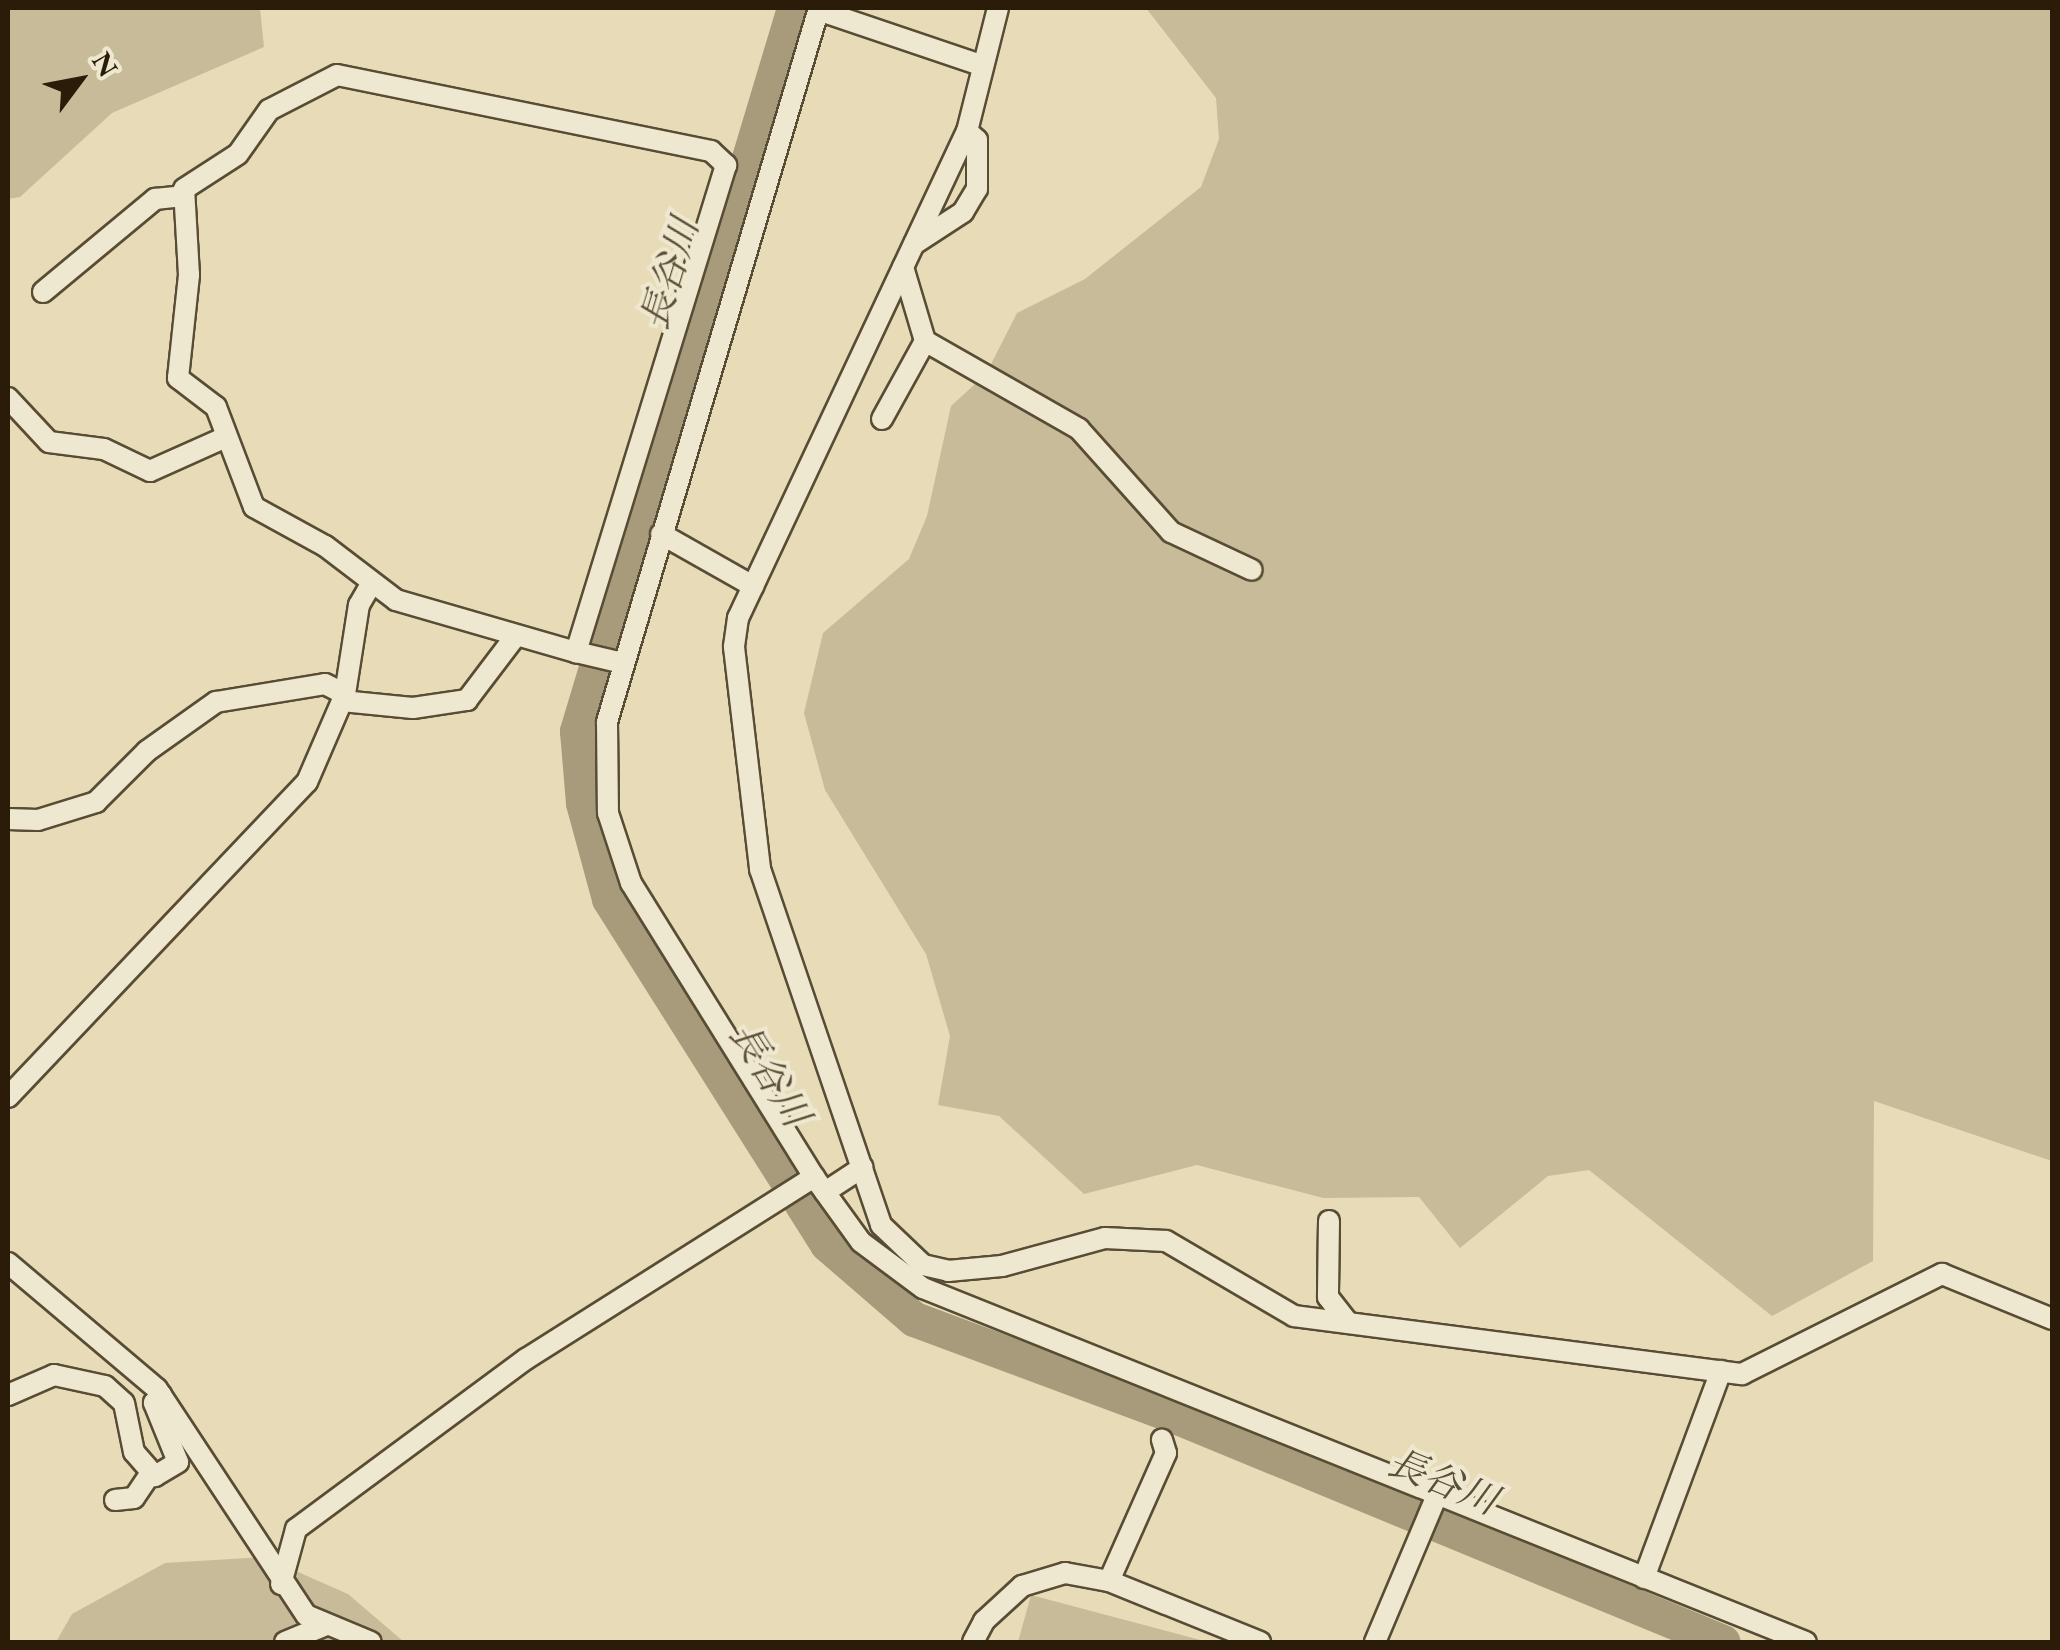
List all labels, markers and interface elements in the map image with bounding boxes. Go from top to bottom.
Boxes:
north arrow [30,30,130,130]
text: N [84,45,127,83]
water label: 長谷川 [631,213,707,335]
water label: 長谷川 [720,1014,820,1134]
water label: 長谷川 [1382,1439,1504,1523]

